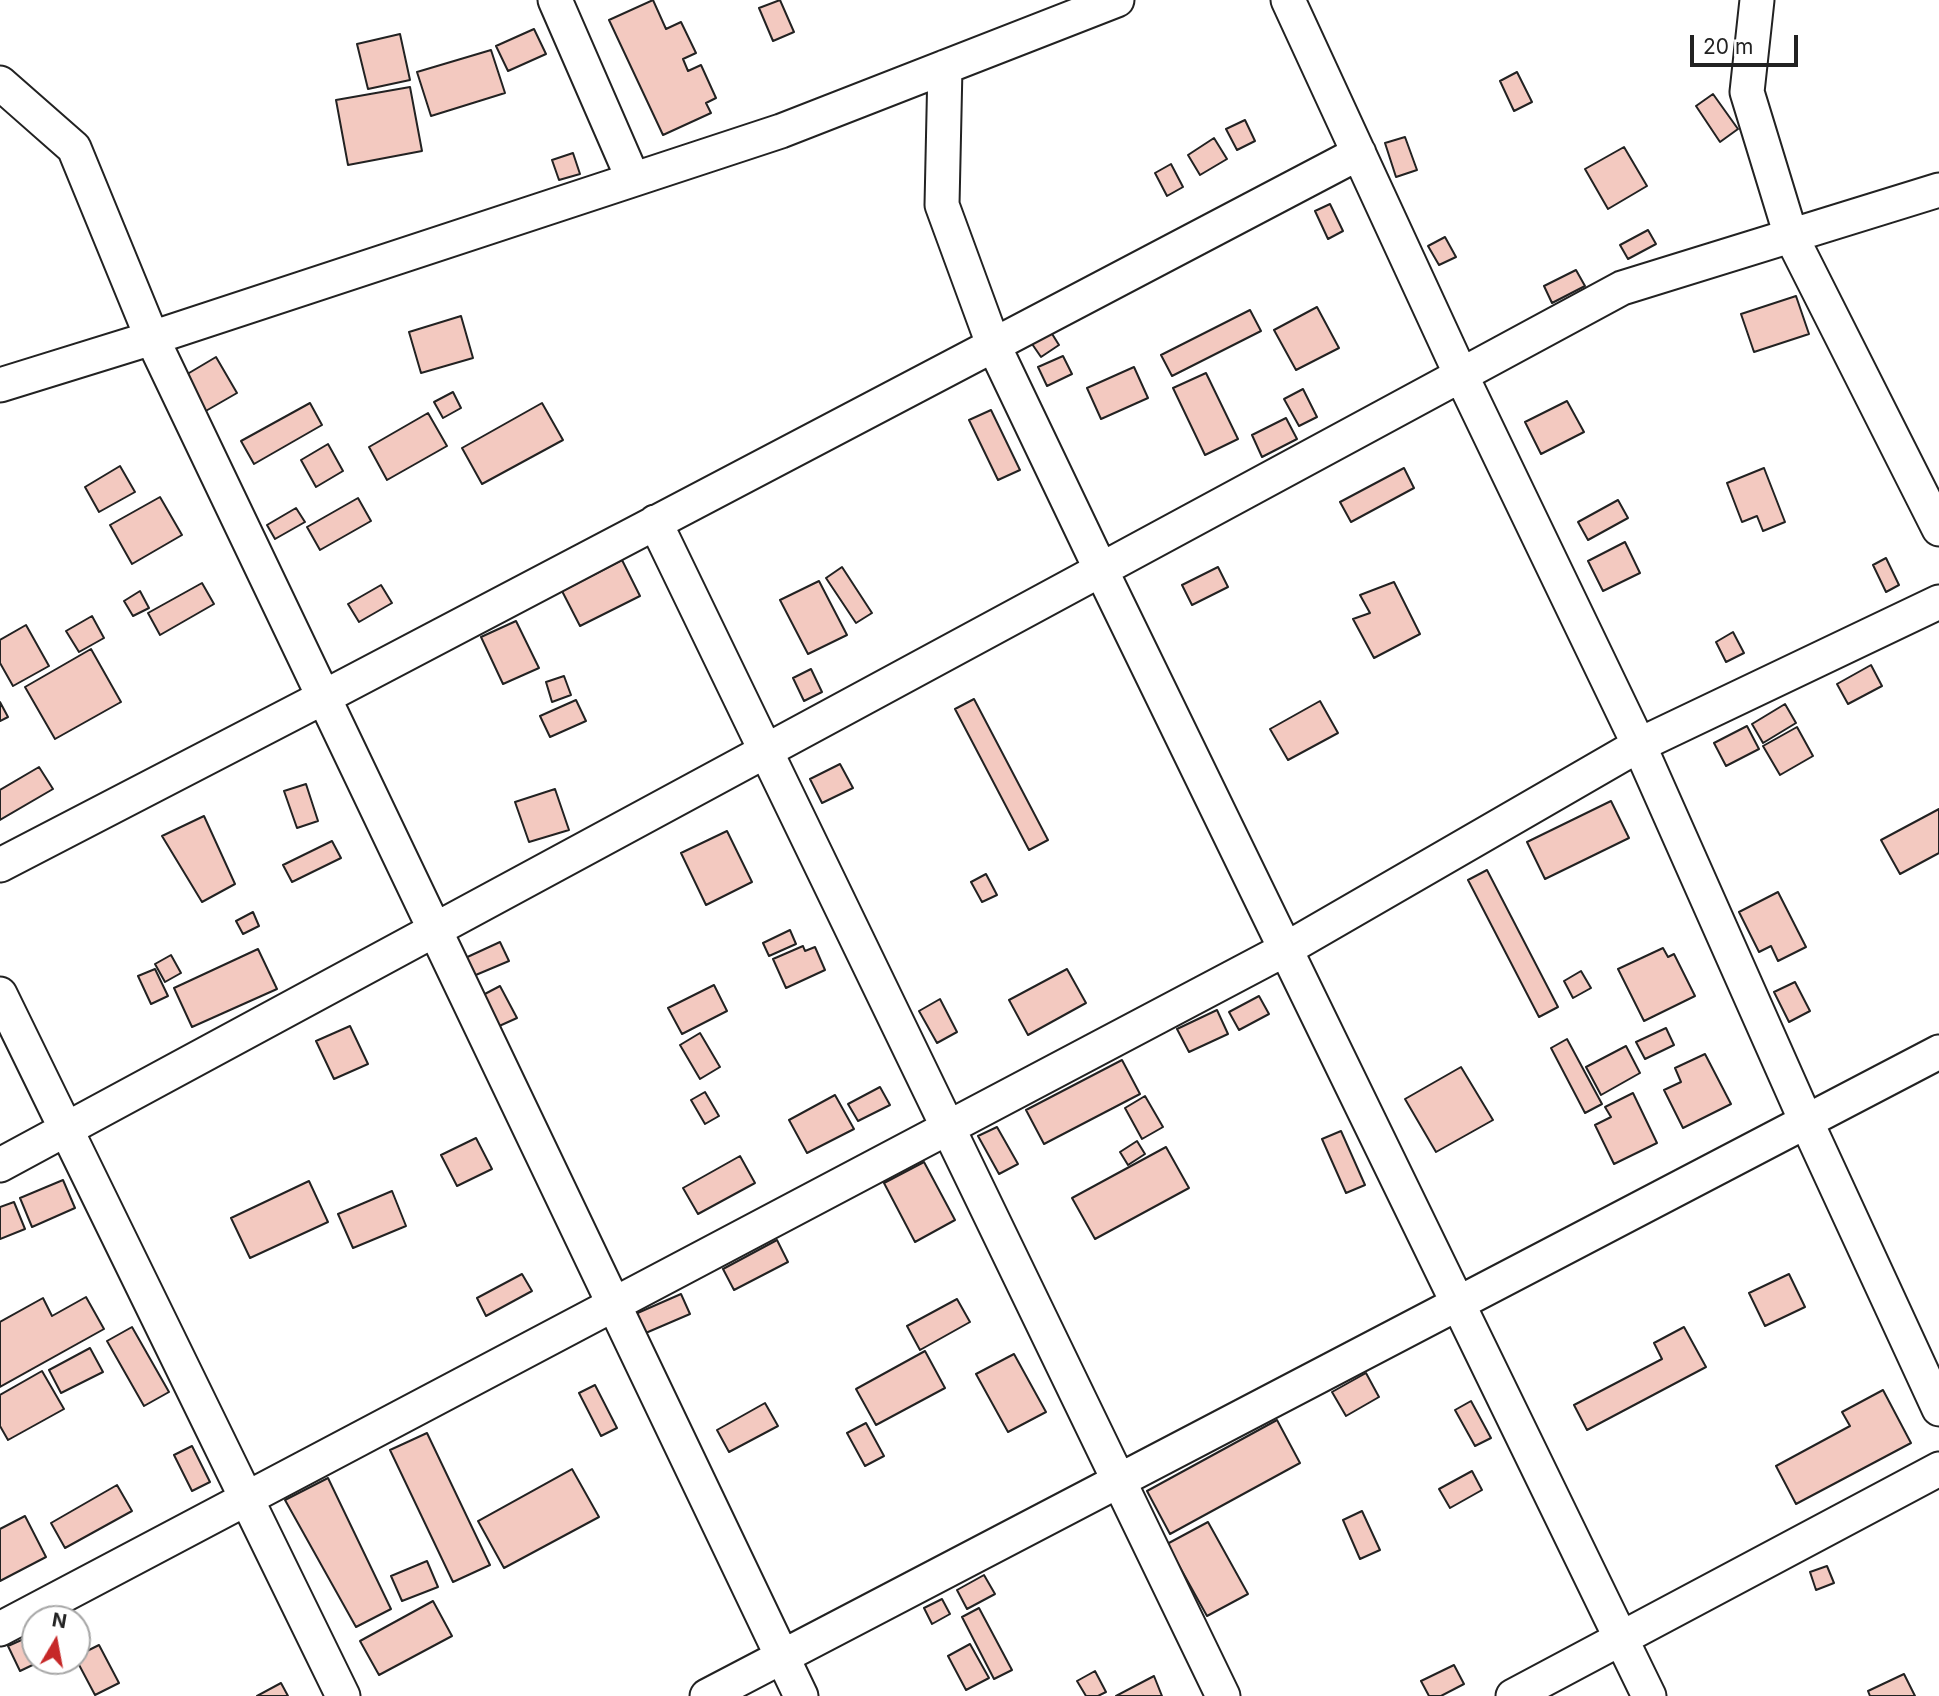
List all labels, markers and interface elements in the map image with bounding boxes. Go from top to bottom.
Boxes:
scale bar [1694,21,1802,65]
text: 20 m [1703,34,1753,59]
north arrow [21,1605,91,1675]
text: N [50,1608,69,1633]

